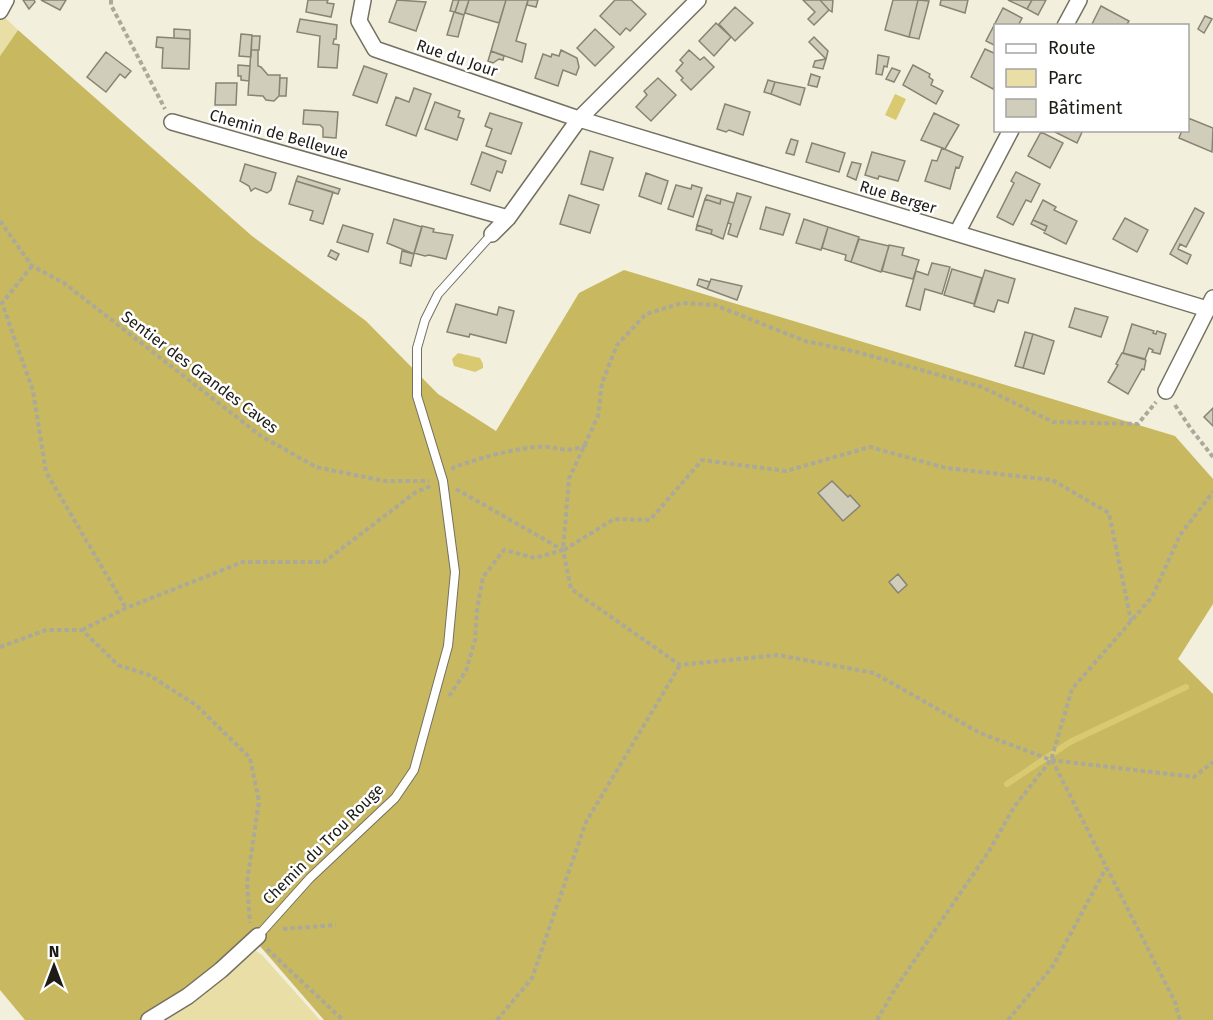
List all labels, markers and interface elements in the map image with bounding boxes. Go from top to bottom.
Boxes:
legend [994,24,1189,132]
street label: Rue du Jour [414,35,501,81]
text: Route [1048,37,1096,59]
text: Parc [1048,67,1083,89]
text: Bâtiment [1048,97,1123,119]
street label: Chemin de Bellevue [207,105,351,163]
street label: Rue Berger [857,176,939,218]
street label: Sentier des Grandes Caves [118,307,282,437]
street label: Chemin du Trou Rouge [259,780,387,908]
north arrow [24,936,84,996]
text: N [49,942,59,961]

